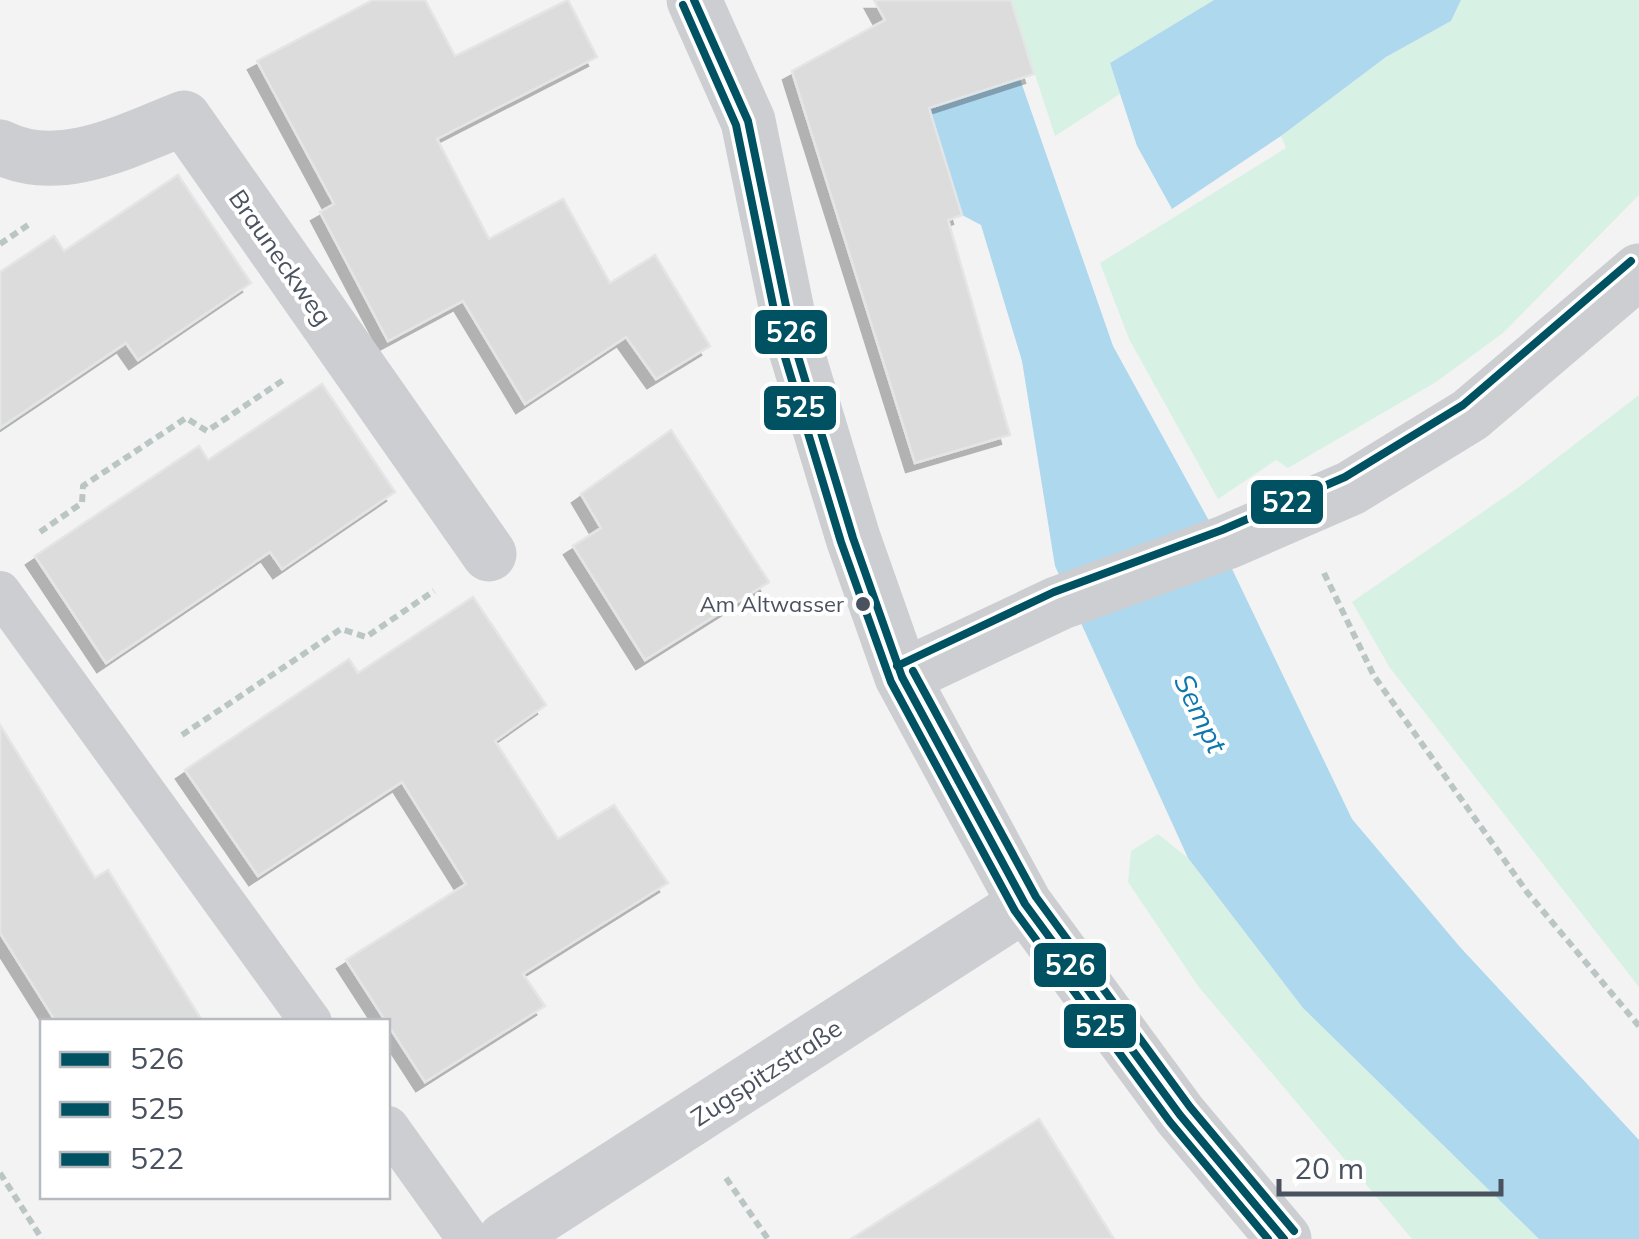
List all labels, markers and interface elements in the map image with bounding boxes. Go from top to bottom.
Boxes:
street label: Brauneckweg [223,183,339,331]
line badge: 526 [753,308,829,356]
text: 526 [766,314,816,349]
line badge: 525 [762,384,838,432]
text: 525 [775,389,825,424]
line badge: 522 [1249,478,1325,526]
text: 522 [1262,484,1312,519]
place label: Am Altwasser [700,590,844,618]
marker: Am Altwasser [853,594,873,614]
water label: Sempt [1167,668,1236,759]
line badge: 526 [1032,941,1108,989]
text: 526 [1045,947,1095,982]
line badge: 525 [1062,1002,1138,1050]
text: 525 [1075,1008,1125,1043]
street label: Zugspitzstraße [685,1012,847,1132]
legend [40,1019,390,1199]
text: 526 [130,1039,184,1077]
text: 525 [130,1089,184,1127]
scale bar [1279,1134,1502,1196]
text: 522 [130,1139,184,1177]
text: 20 m [1294,1149,1364,1187]

